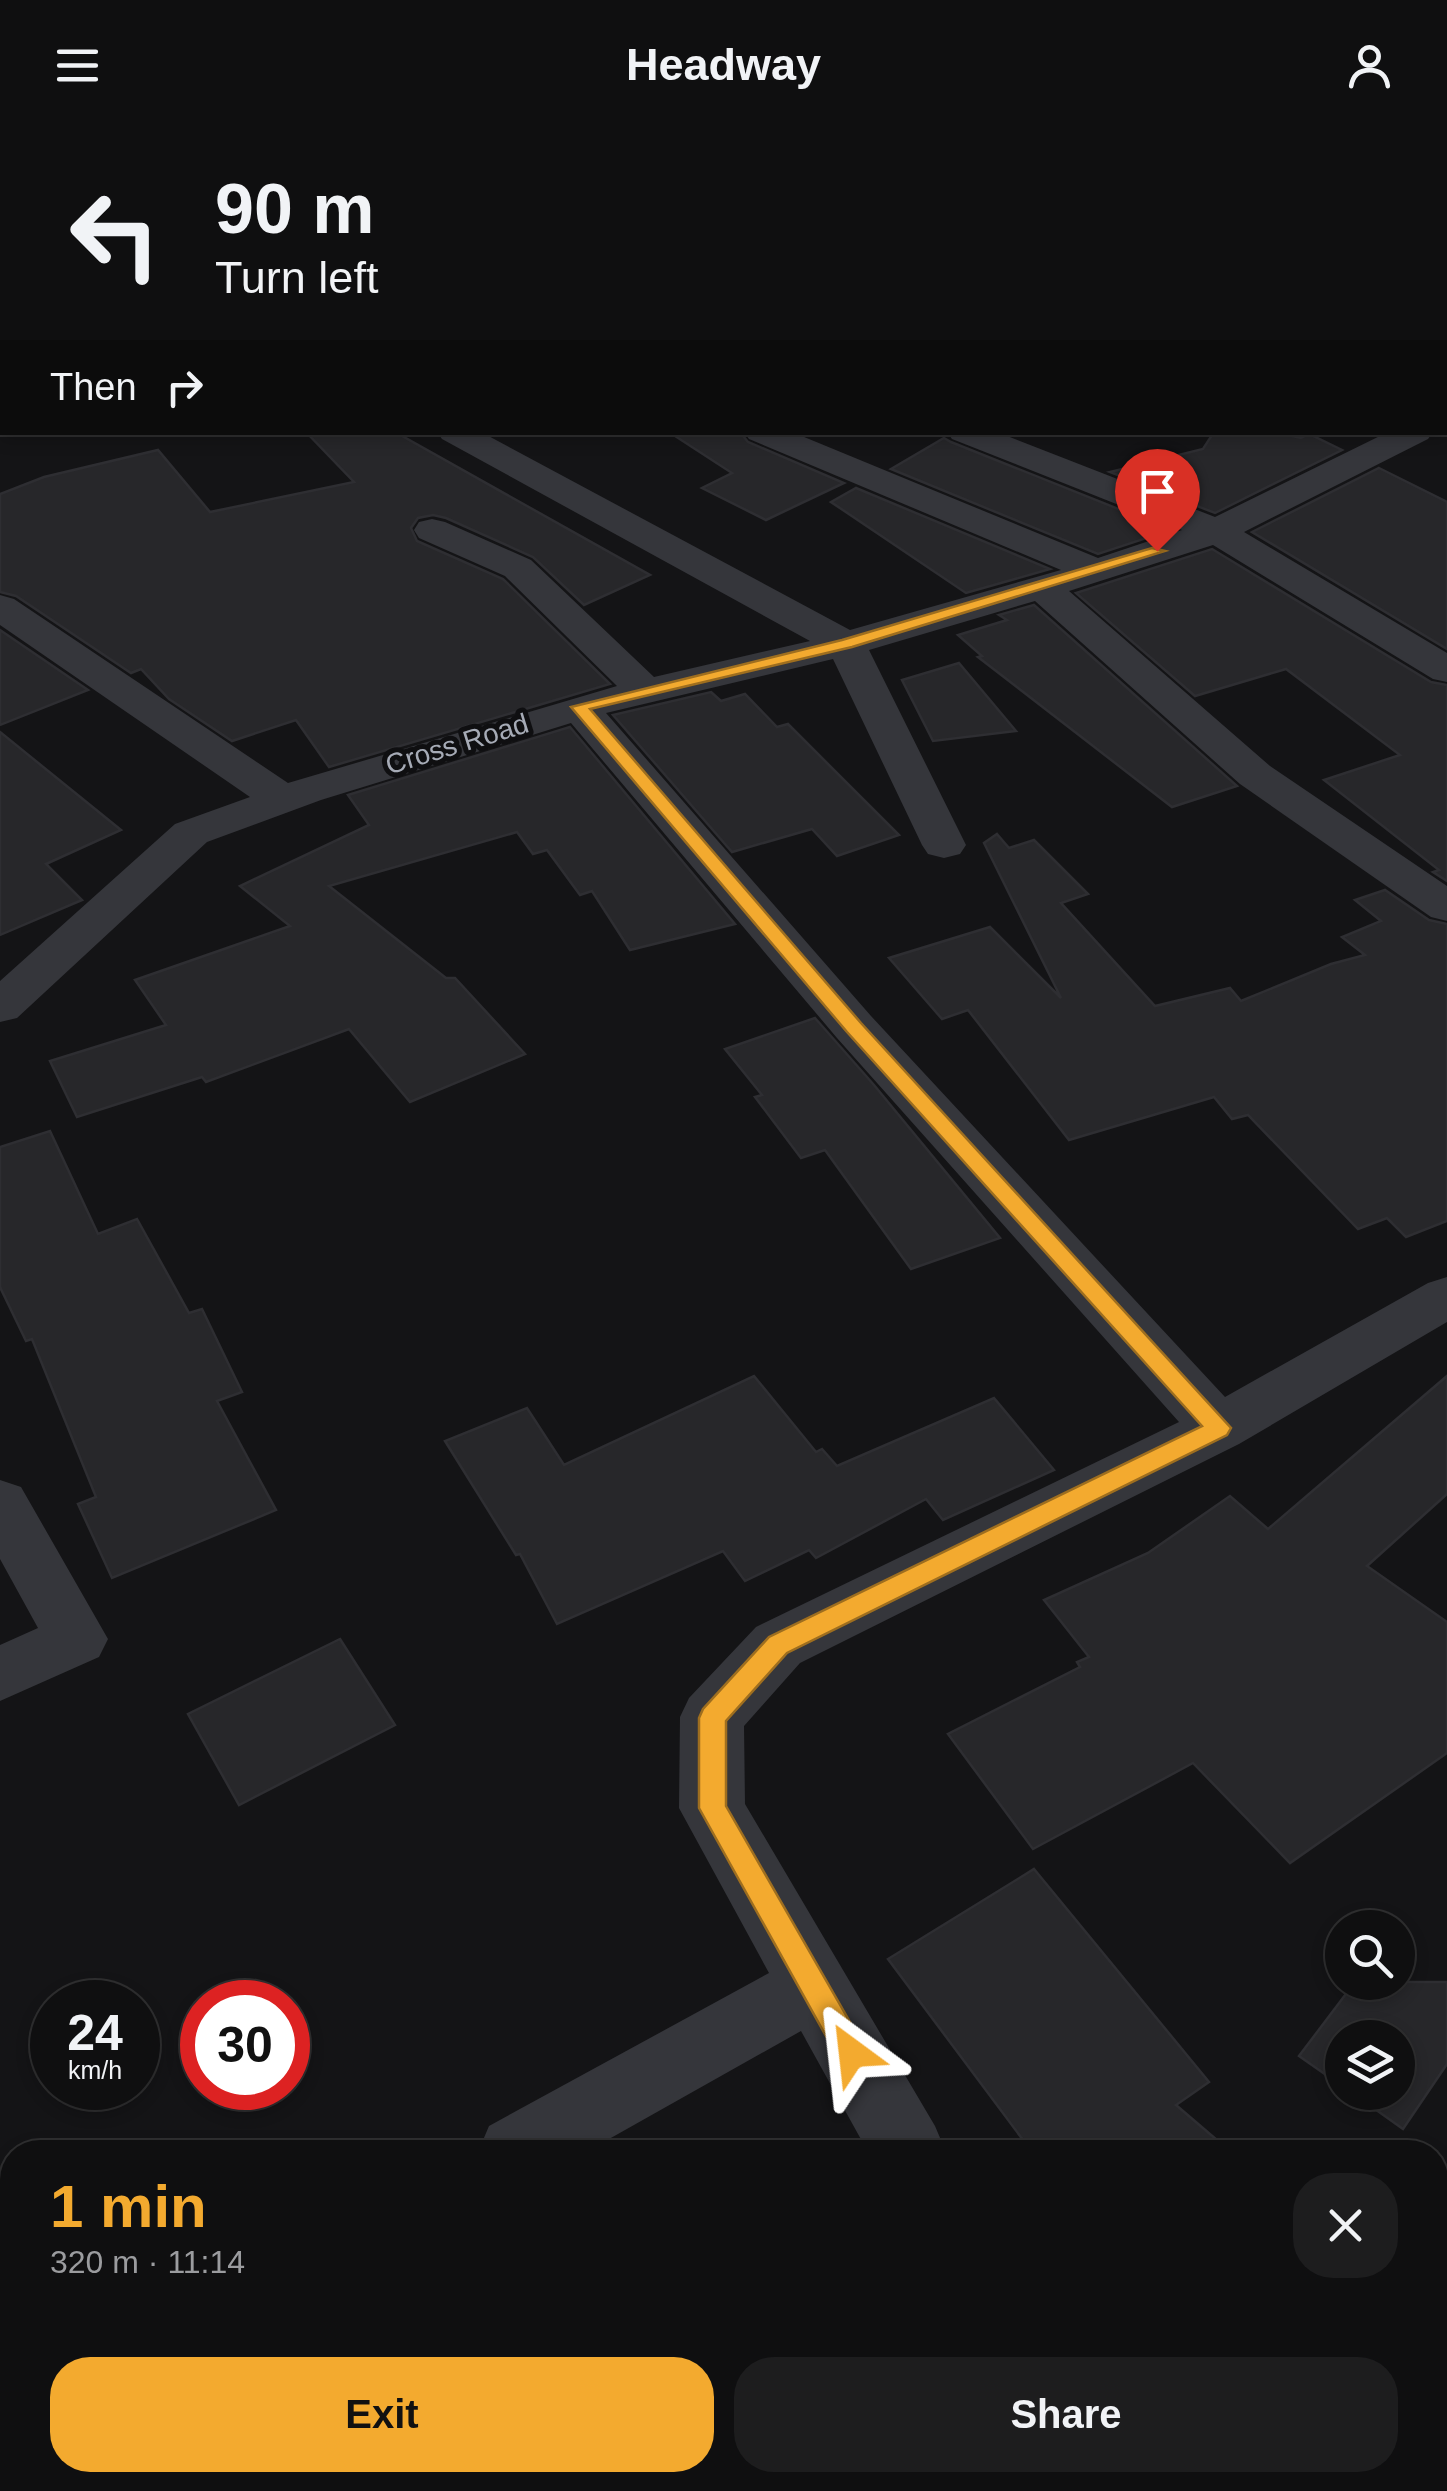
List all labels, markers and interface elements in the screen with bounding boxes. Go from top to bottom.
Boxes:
icon: menu [50,38,105,93]
icon: person [1342,38,1397,93]
text: Headway [626,39,821,90]
icon: left [50,170,180,300]
text: 90 m [215,170,375,248]
text: Turn left [215,252,378,303]
icon: right [157,360,212,415]
text: Then [50,366,137,408]
pin [1115,449,1200,552]
icon: arrive [1130,464,1185,519]
street label: Cross Road [382,708,532,780]
map controls [1325,1910,1415,2110]
button: search [1325,1910,1415,2000]
speed limit sign: 30 [180,1980,310,2110]
position arrow [800,2001,904,2105]
text: 24 [67,2005,123,2061]
button: layers [1325,2020,1415,2110]
text: km/h [68,2056,122,2084]
text: 1 min [50,2173,207,2240]
button: close [1293,2173,1398,2278]
text: 320 m · 11:14 [50,2244,245,2280]
button: Exit [50,2357,714,2472]
button: Share [734,2357,1398,2472]

